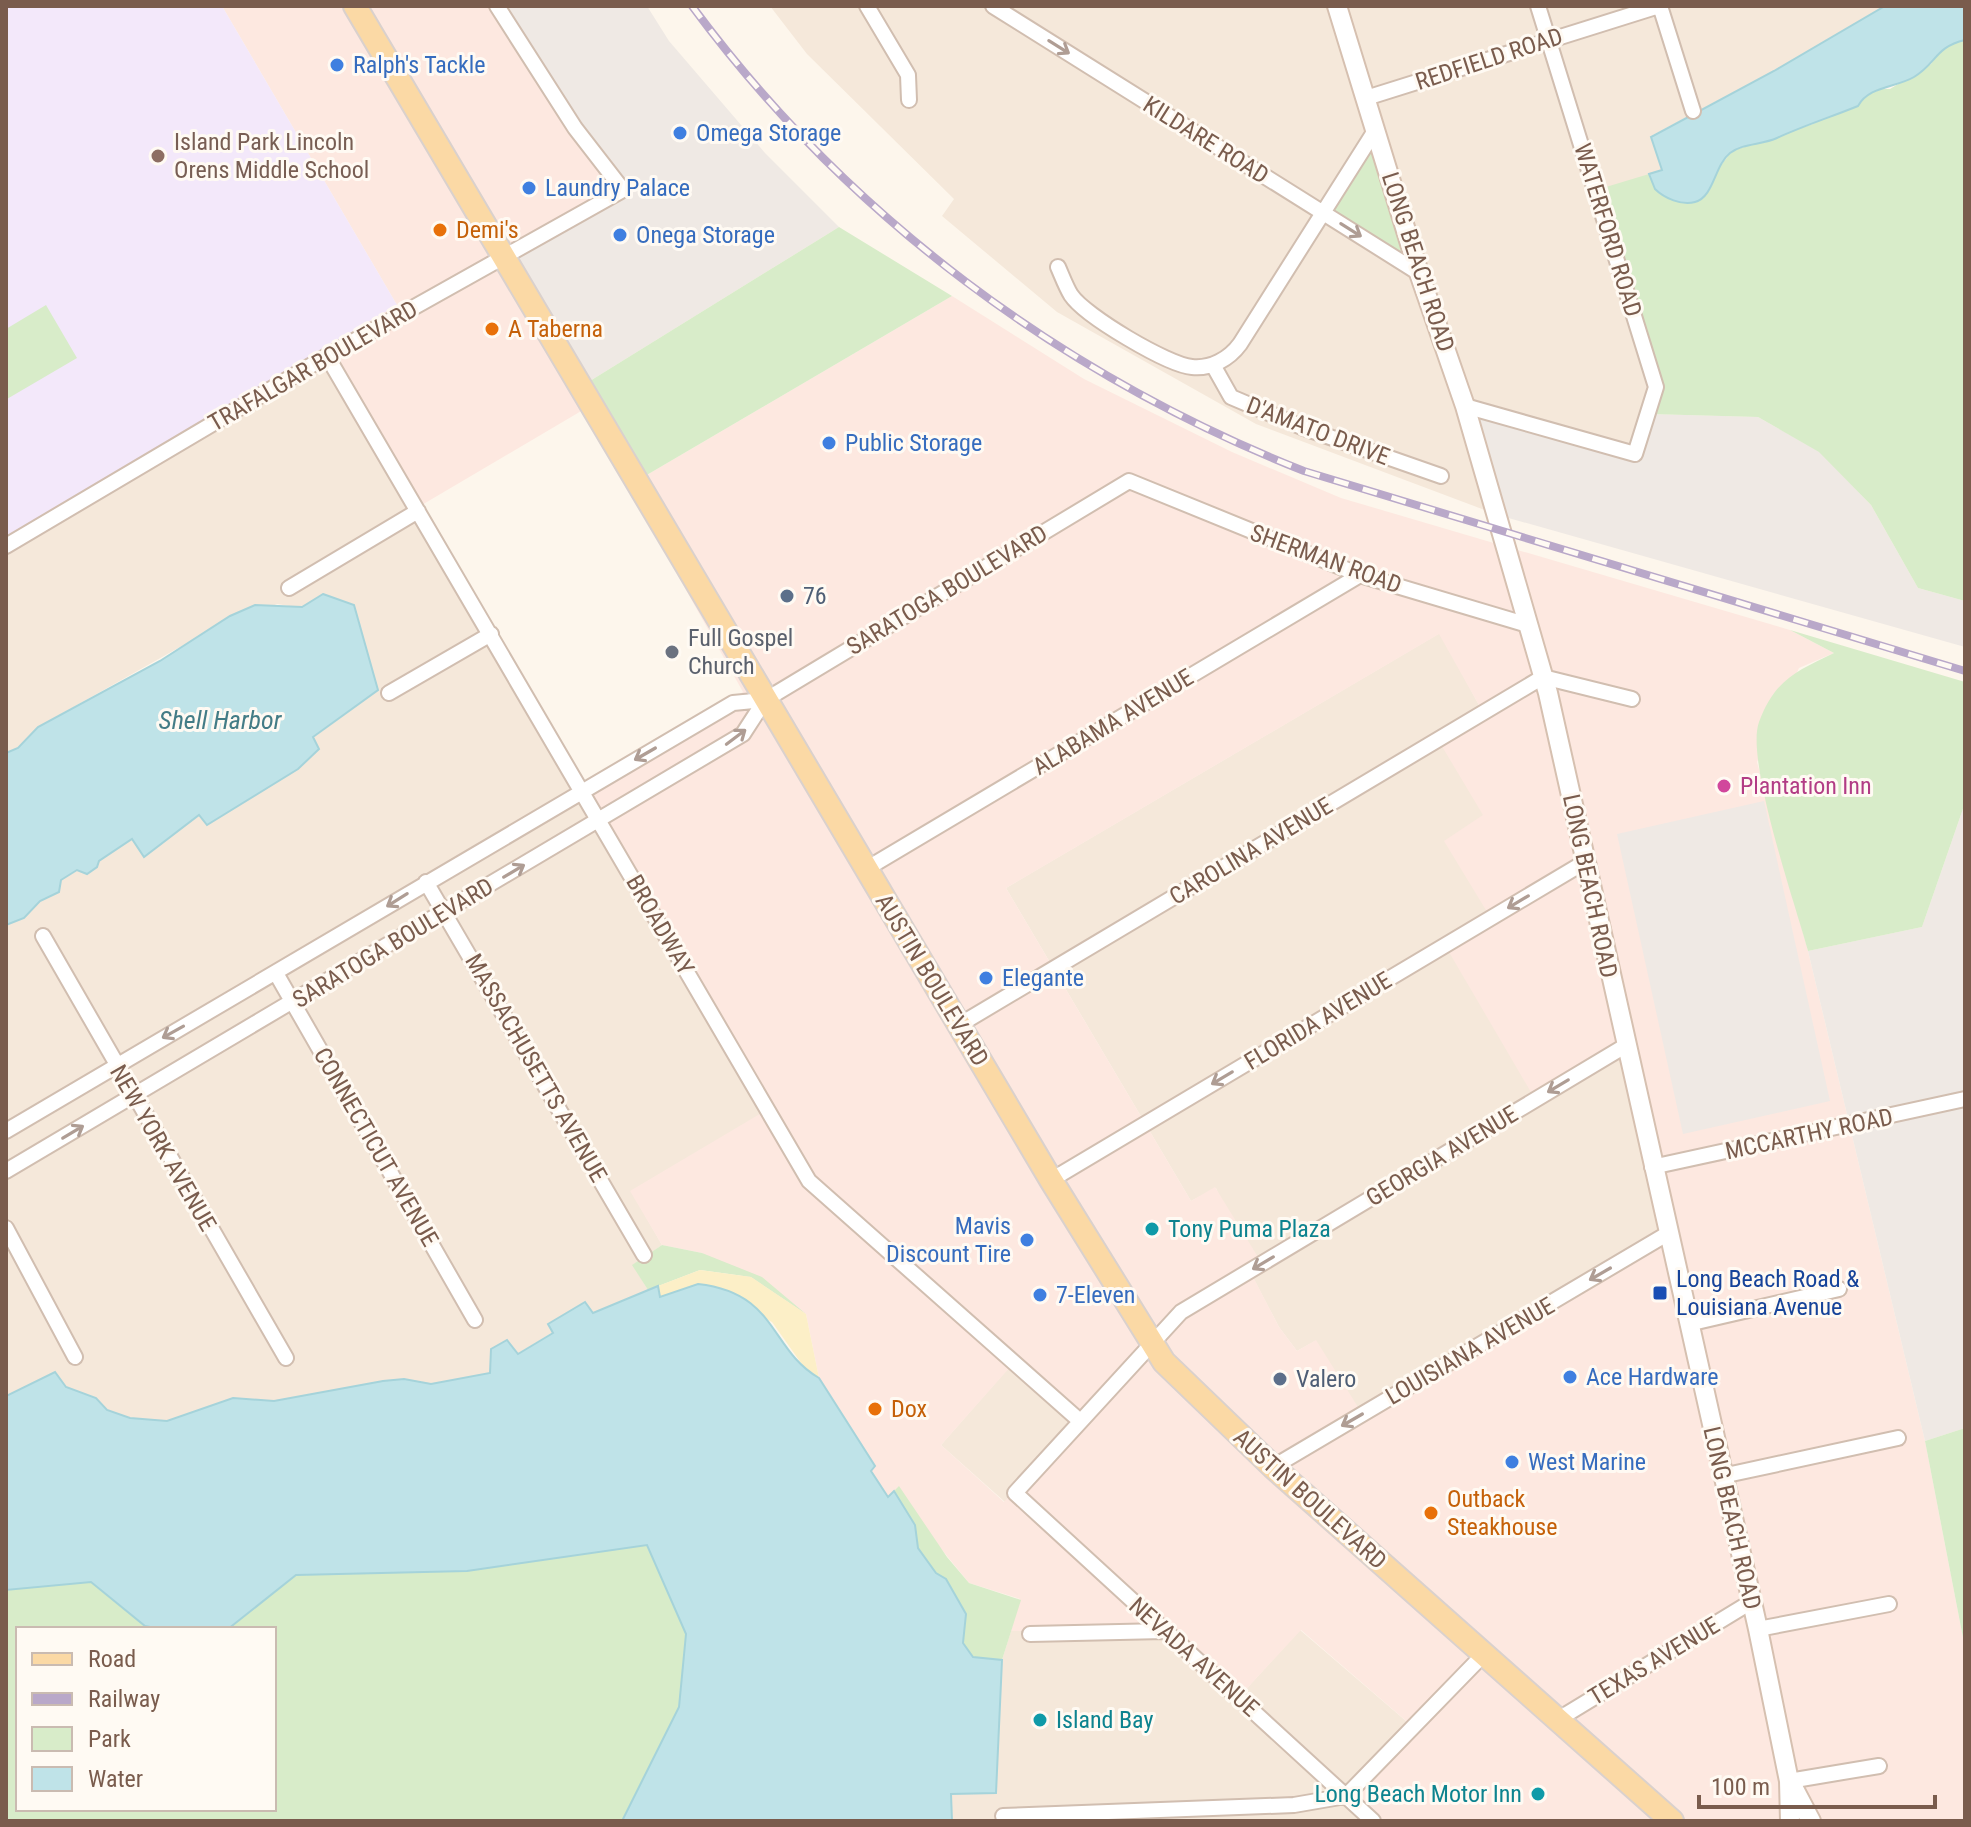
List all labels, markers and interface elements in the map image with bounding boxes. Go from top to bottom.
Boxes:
street label: REDFIELD ROAD [1412,22,1566,96]
one-way arrow [1047,40,1070,56]
place label: Ralph's Tackle [353,51,486,79]
marker: Ralph's Tackle [328,56,346,74]
street label: KILDARE ROAD [1138,90,1274,190]
place label: Omega Storage [696,119,841,147]
marker: Omega Storage [671,124,689,142]
place label: Island Park Lincoln Orens Middle School [174,128,369,184]
street label: WATERFORD ROAD [1568,140,1648,320]
marker: Island Park Lincoln Orens Middle School [149,147,167,165]
street label: LONG BEACH ROAD [1376,169,1460,355]
place label: Laundry Palace [545,174,690,202]
marker: Laundry Palace [520,179,538,197]
place label: Demi's [456,216,519,244]
marker: Demi's [431,221,449,239]
place label: Onega Storage [636,221,775,249]
one-way arrow [1339,223,1362,239]
marker: Onega Storage [611,226,629,244]
street label: TRAFALGAR BOULEVARD [204,295,422,437]
place label: A Taberna [508,315,603,343]
marker: A Taberna [483,320,501,338]
street label: D'AMATO DRIVE [1243,391,1394,471]
place label: Public Storage [845,429,982,457]
marker: Public Storage [820,434,838,452]
street label: SARATOGA BOULEVARD [842,519,1052,661]
street label: SHERMAN ROAD [1246,519,1406,599]
place label: 76 [803,582,827,610]
marker: 76 [778,587,796,605]
place label: Full Gospel Church [688,624,793,680]
marker: Full Gospel Church [663,643,681,661]
street label: ALABAMA AVENUE [1028,663,1198,781]
water label: Shell Harbor [159,705,283,735]
one-way arrow [725,728,746,745]
one-way arrow [634,747,658,762]
place label: Plantation Inn [1740,772,1872,800]
marker: Plantation Inn [1715,777,1733,795]
street label: CAROLINA AVENUE [1165,791,1338,911]
street label: LONG BEACH ROAD [1557,792,1623,980]
one-way arrow [502,863,525,879]
street label: BROADWAY [620,870,700,980]
street label: SARATOGA BOULEVARD [288,872,498,1014]
street label: AUSTIN BOULEVARD [870,889,994,1071]
one-way arrow [386,892,409,908]
one-way arrow [1507,894,1530,910]
street label: MASSACHUSETTS AVENUE [459,949,613,1187]
place label: Elegante [1002,964,1084,992]
street label: FLORIDA AVENUE [1239,966,1397,1076]
marker: Elegante [977,969,995,987]
one-way arrow [162,1025,186,1040]
street label: CONNECTICUT AVENUE [308,1043,444,1251]
street label: NEW YORK AVENUE [104,1060,222,1236]
one-way arrow [1211,1070,1234,1086]
one-way arrow [1547,1079,1570,1095]
street label: GEORGIA AVENUE [1361,1100,1523,1212]
street label: MCCARTHY ROAD [1723,1103,1895,1165]
one-way arrow [61,1123,84,1139]
place label: Mavis Discount Tire [886,1212,1011,1268]
place label: Tony Puma Plaza [1168,1215,1331,1243]
marker: Tony Puma Plaza [1143,1220,1161,1238]
marker: Mavis Discount Tire [1018,1231,1036,1249]
one-way arrow [1252,1255,1275,1271]
place label: Long Beach Road & Louisiana Avenue [1676,1265,1859,1321]
one-way arrow [1589,1266,1612,1282]
place label: 7-Eleven [1056,1281,1135,1309]
marker: Long Beach Road & Louisiana Avenue [1651,1284,1669,1302]
marker: 7-Eleven [1031,1286,1049,1304]
street label: LOUISIANA AVENUE [1381,1291,1559,1411]
place label: Ace Hardware [1586,1363,1719,1391]
place label: Valero [1296,1365,1356,1393]
marker: Ace Hardware [1561,1368,1579,1386]
marker: Valero [1271,1370,1289,1388]
place label: Dox [891,1395,927,1423]
marker: Dox [866,1400,884,1418]
one-way arrow [1341,1412,1364,1428]
street label: AUSTIN BOULEVARD [1228,1423,1392,1575]
street label: LONG BEACH ROAD [1697,1424,1767,1612]
place label: West Marine [1528,1448,1646,1476]
marker: West Marine [1503,1453,1521,1471]
place label: Outback Steakhouse [1447,1485,1558,1541]
marker: Outback Steakhouse [1422,1504,1440,1522]
street label: NEVADA AVENUE [1124,1592,1265,1722]
street label: TEXAS AVENUE [1583,1611,1725,1711]
legend [16,1627,276,1811]
text: Road [88,1645,136,1673]
text: Railway [88,1685,160,1713]
place label: Island Bay [1056,1706,1153,1734]
marker: Island Bay [1031,1711,1049,1729]
text: Park [88,1725,131,1753]
scale bar [1699,1759,1935,1809]
text: Water [88,1765,143,1793]
text: 100 m [1711,1773,1770,1801]
place label: Long Beach Motor Inn [1314,1780,1522,1808]
marker: Long Beach Motor Inn [1529,1785,1547,1803]

